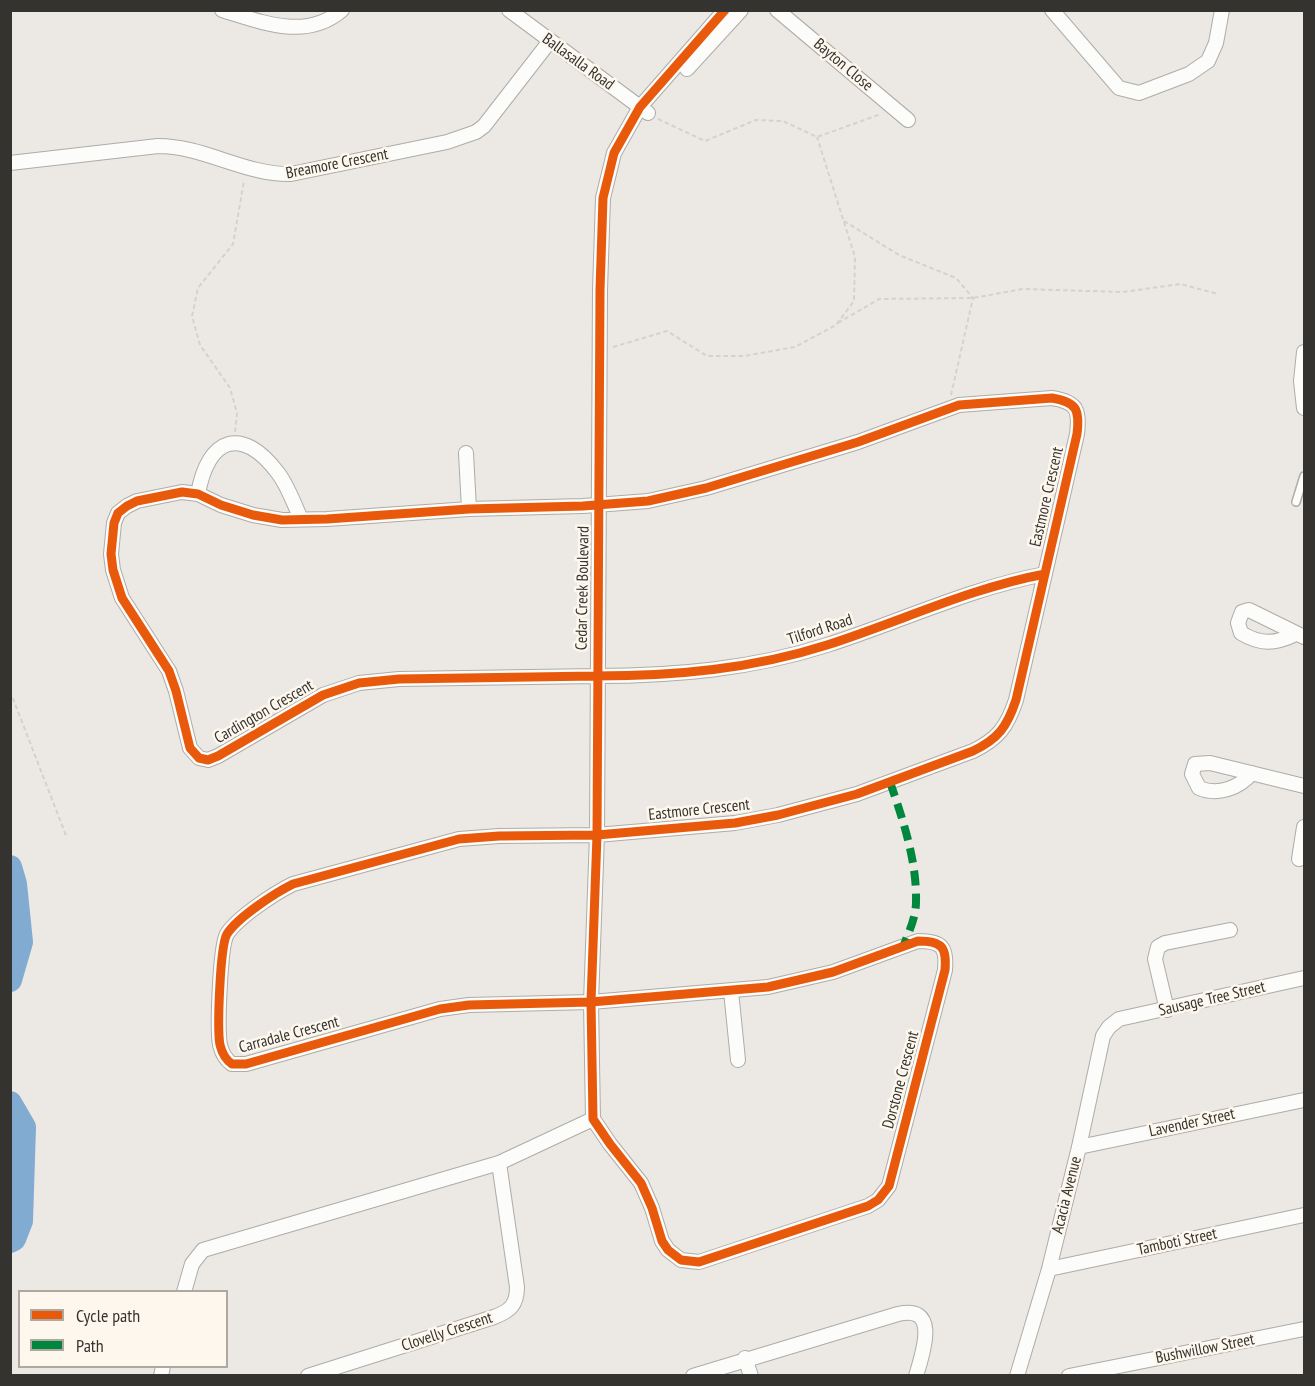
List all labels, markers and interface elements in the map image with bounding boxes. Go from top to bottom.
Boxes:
street label: Ballasalla Road [538,30,618,94]
street label: Bayton Close [809,35,877,95]
street label: Breamore Crescent [284,145,390,183]
street label: Eastmore Crescent [1026,445,1068,549]
street label: Cedar Creek Boulevard [572,526,594,650]
street label: Tilford Road [785,610,855,650]
street label: Cardington Crescent [211,676,317,748]
street label: Eastmore Crescent [647,795,751,825]
street label: Sausage Tree Street [1157,977,1267,1021]
street label: Carradale Crescent [237,1012,341,1058]
street label: Dorstone Crescent [879,1029,923,1131]
street label: Lavender Street [1147,1105,1237,1141]
street label: Acacia Avenue [1048,1154,1086,1236]
street label: Tamboti Street [1135,1224,1219,1260]
legend [18,1290,228,1368]
text: Cycle path [76,1304,140,1327]
street label: Clovelly Crescent [399,1308,495,1356]
street label: Bushwillow Street [1154,1330,1256,1368]
text: Path [76,1334,104,1357]

